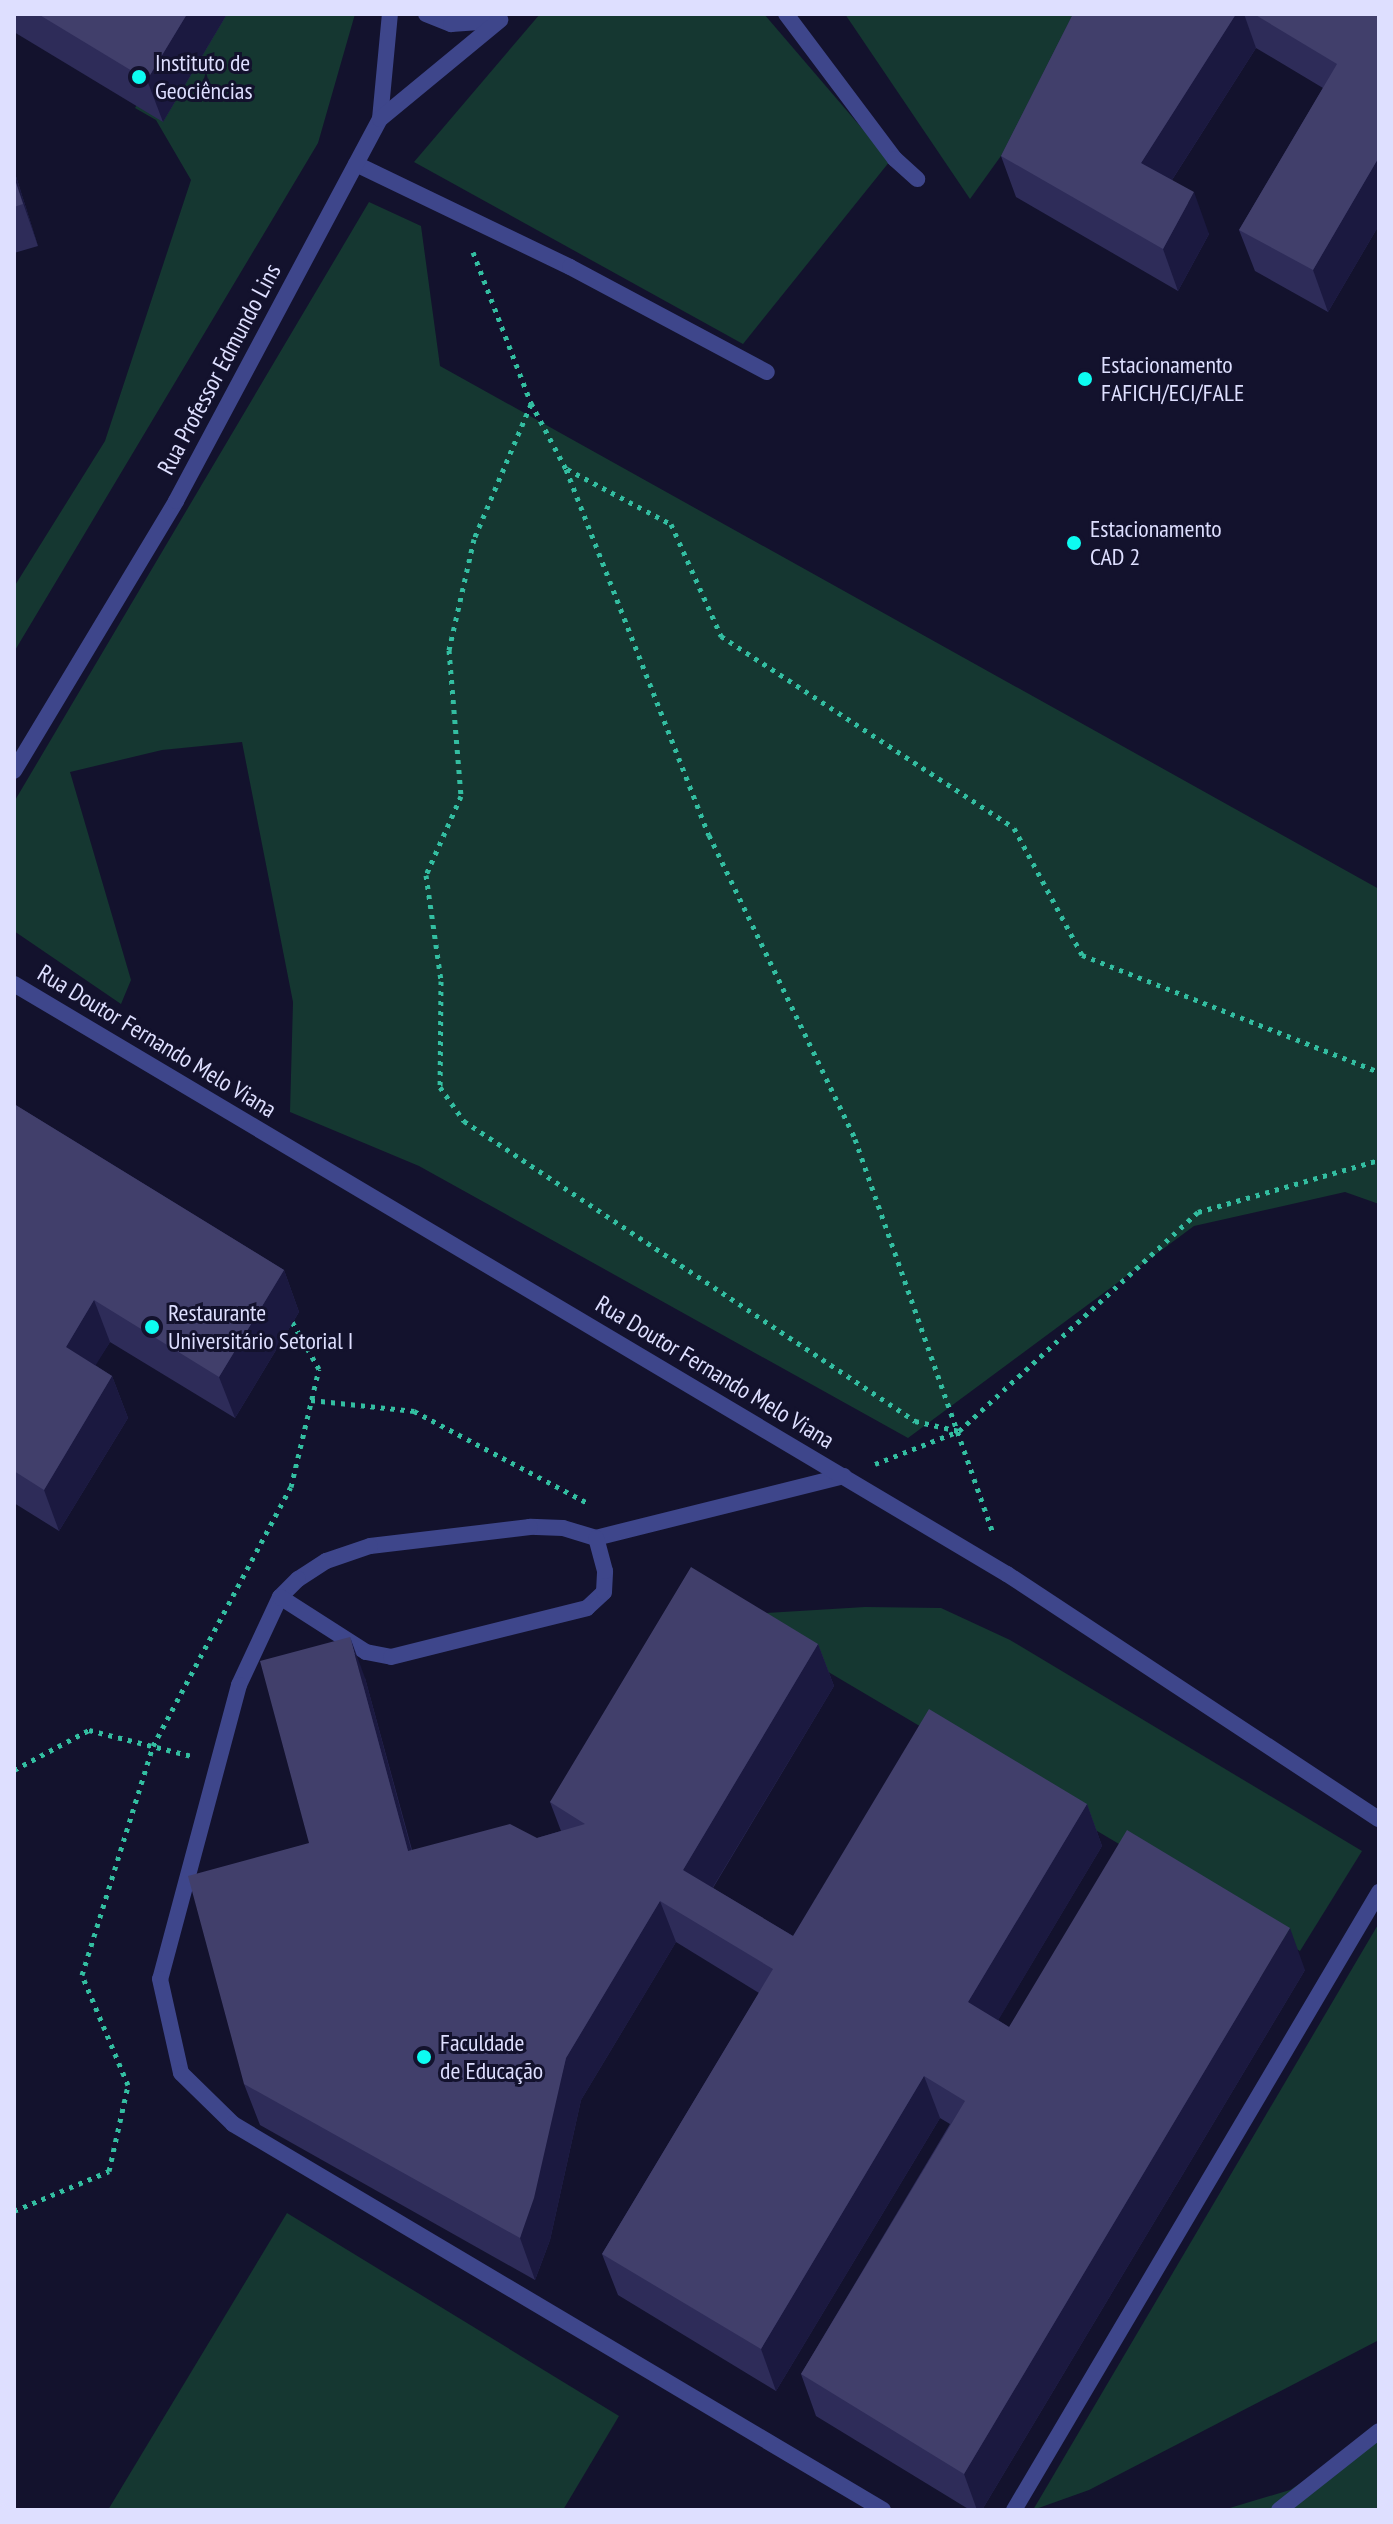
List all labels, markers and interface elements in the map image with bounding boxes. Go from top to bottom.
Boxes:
place label: Instituto de Geociências [155,49,253,105]
marker: Instituto de Geociências [130,68,148,86]
street label: Rua Professor Edmundo Lins [151,259,287,479]
place label: Estacionamento FAFICH/ECI/FALE [1101,351,1244,407]
marker: Estacionamento FAFICH/ECI/FALE [1076,370,1094,388]
place label: Estacionamento CAD 2 [1090,515,1222,571]
marker: Estacionamento CAD 2 [1065,534,1083,552]
street label: Rua Doutor Fernando Melo Viana [32,958,282,1124]
street label: Rua Doutor Fernando Melo Viana [590,1289,840,1455]
place label: Restaurante Universitário Setorial I [168,1299,353,1355]
marker: Restaurante Universitário Setorial I [143,1318,161,1336]
place label: Faculdade de Educação [440,2029,543,2085]
marker: Faculdade de Educação [415,2048,433,2066]

